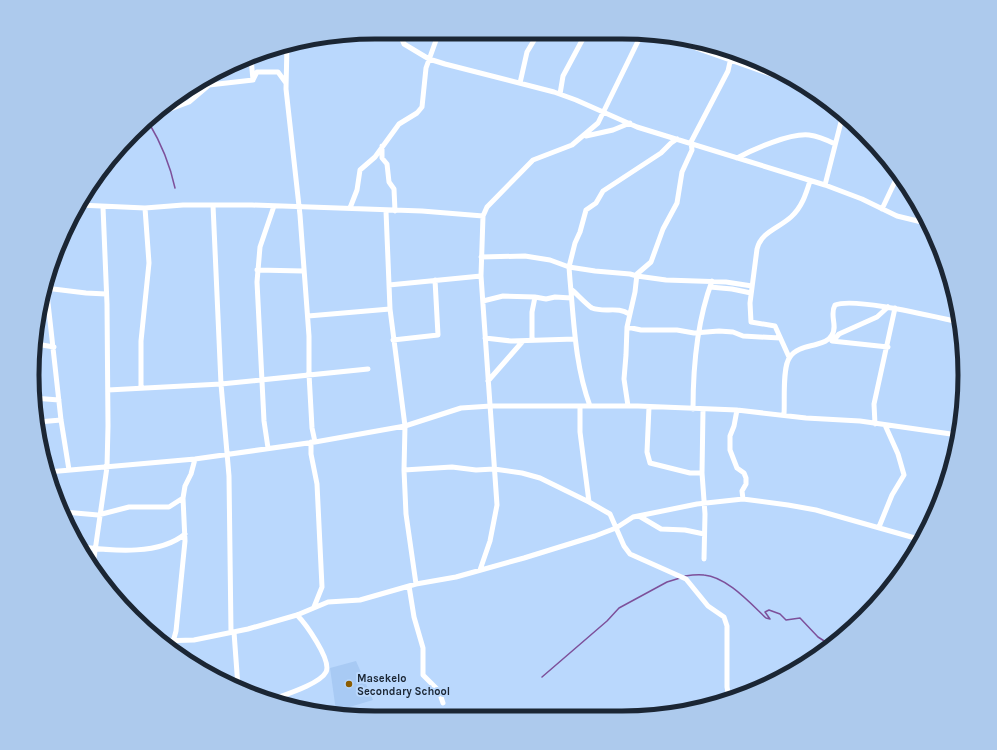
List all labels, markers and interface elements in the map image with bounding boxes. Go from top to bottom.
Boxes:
place label: Masekelo Secondary School [357,672,450,698]
marker: Masekelo Secondary School [344,679,354,689]

